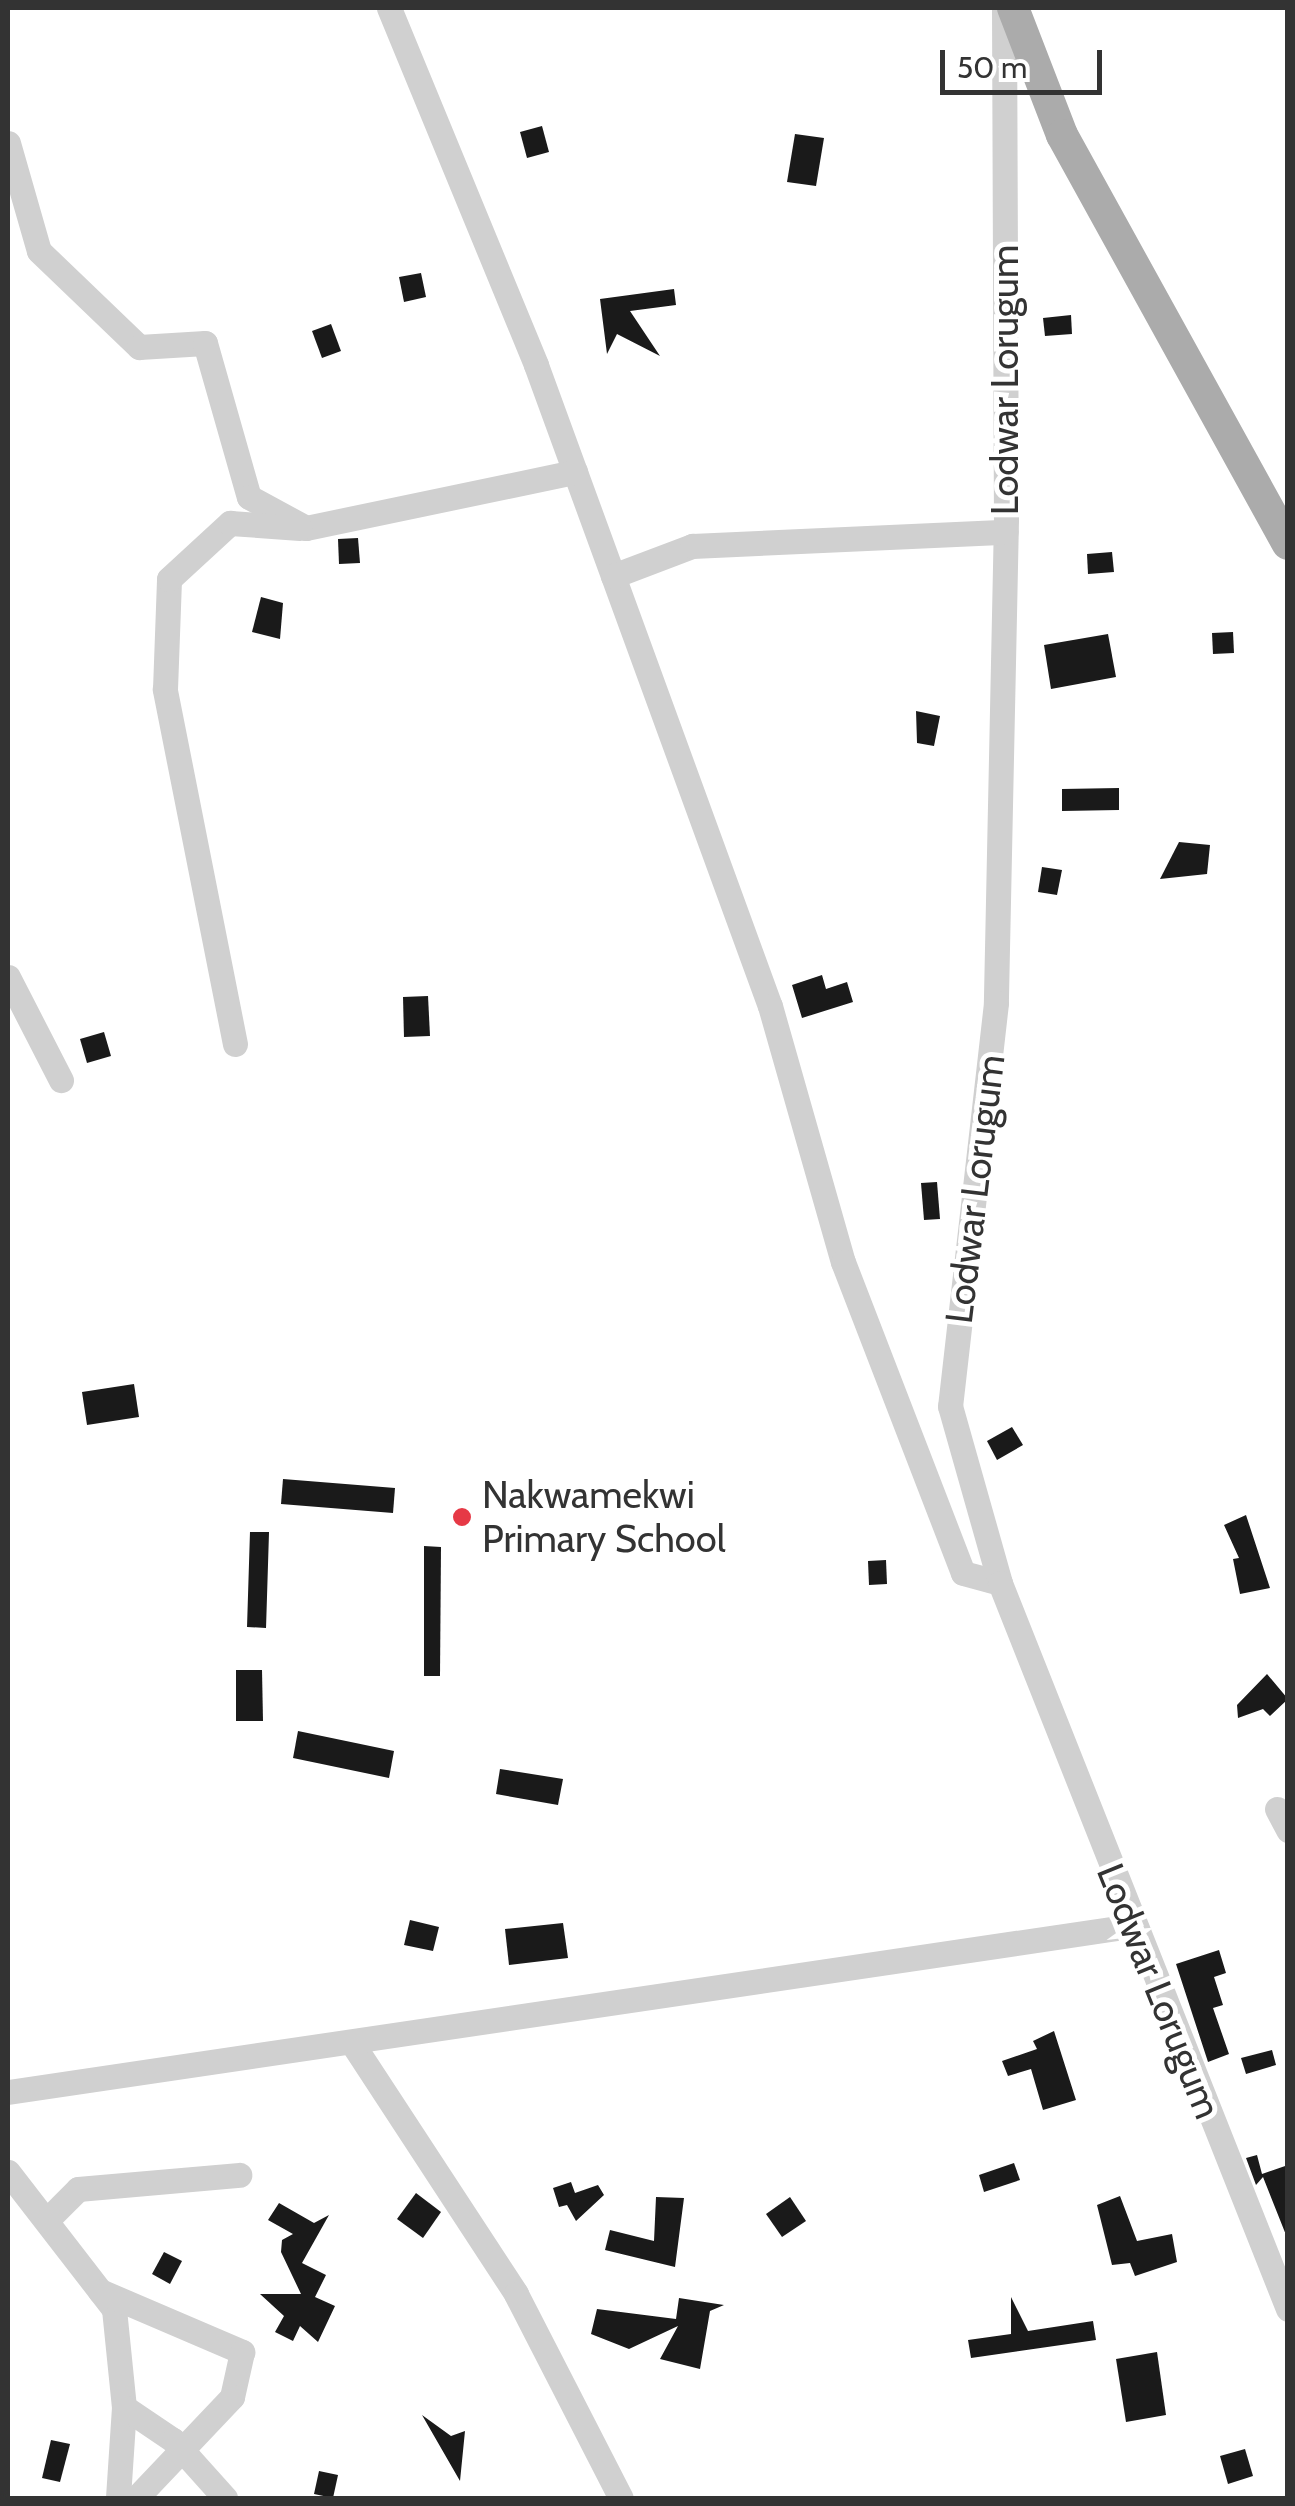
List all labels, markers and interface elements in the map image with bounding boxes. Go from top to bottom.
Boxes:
scale bar [945,30,1108,92]
text: 50 m [957,49,1027,86]
street label: Lodwar Lorugum [982,245,1028,515]
street label: Lodwar Lorugum [936,1052,1014,1326]
place label: Nakwamekwi Primary School [482,1472,726,1562]
marker: Nakwamekwi Primary School [451,1506,473,1528]
street label: Lodwar Lorugum [1087,1857,1231,2125]

